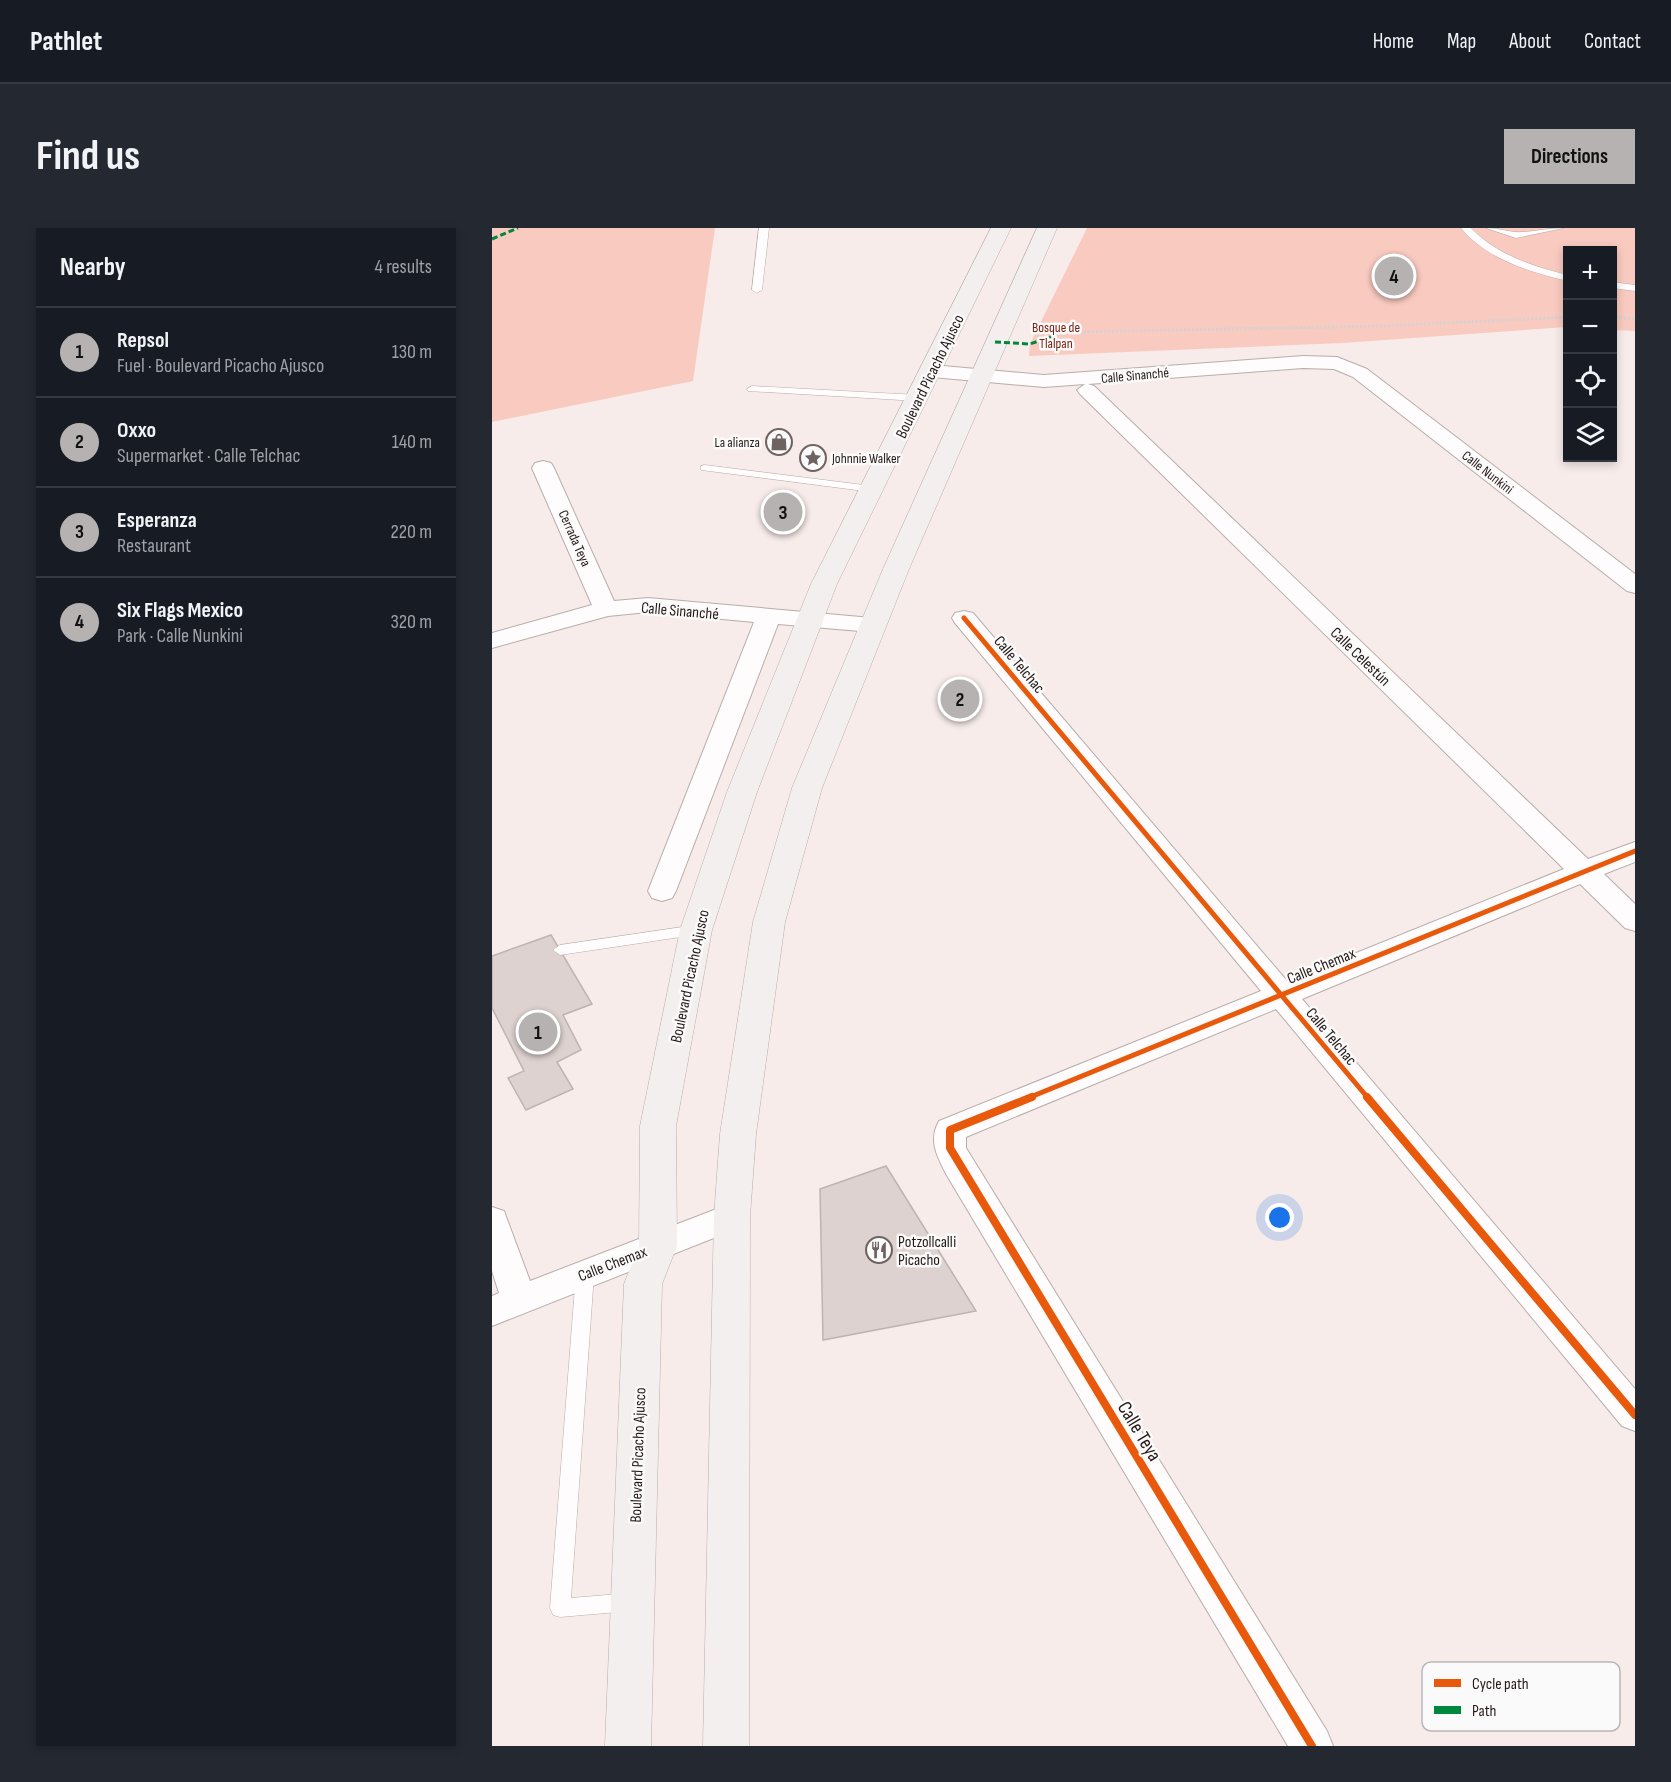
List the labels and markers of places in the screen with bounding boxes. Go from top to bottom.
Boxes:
pin: 4 [1374,254,1414,298]
shop icon: La alianza [764,427,794,457]
place label: La alianza [715,434,760,451]
place icon: Johnnie Walker [798,443,828,473]
place label: Johnnie Walker [831,450,901,467]
pin: 3 [764,490,802,534]
pin: 2 [940,676,980,722]
pin: 1 [518,1010,558,1054]
place label: Potzollcalli Picacho [898,1233,956,1270]
restaurant icon: Potzollcalli Picacho [864,1235,894,1265]

